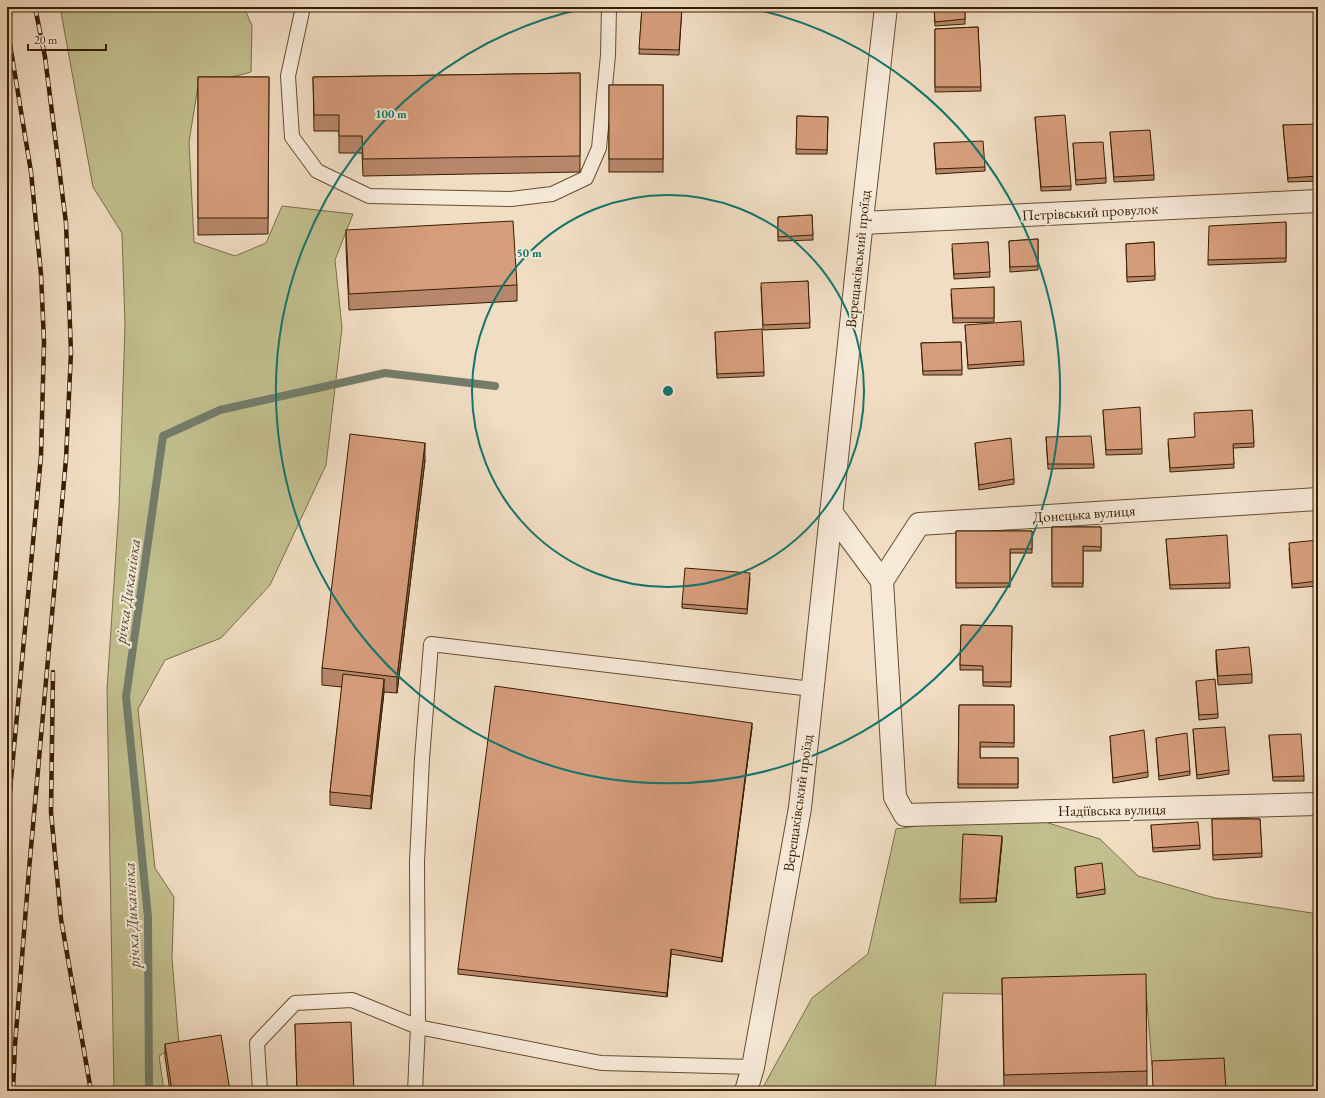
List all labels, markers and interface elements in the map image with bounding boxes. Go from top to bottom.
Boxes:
scale bar [28,26,106,52]
text: 20 m [34,32,58,48]
text: 100 m [375,106,407,122]
street label: Верещаківський проїзд [841,189,874,329]
street label: Петрівський провулок [1021,198,1159,225]
text: 50 m [516,245,542,261]
centre of rings [661,384,675,398]
street label: Донецька вулиця [1032,500,1136,527]
water label: річка Диканівка [109,537,145,647]
street label: Верещаківський проїзд [778,733,817,873]
street label: Надіївська вулиця [1058,799,1167,820]
water label: річка Диканівка [118,862,145,970]

